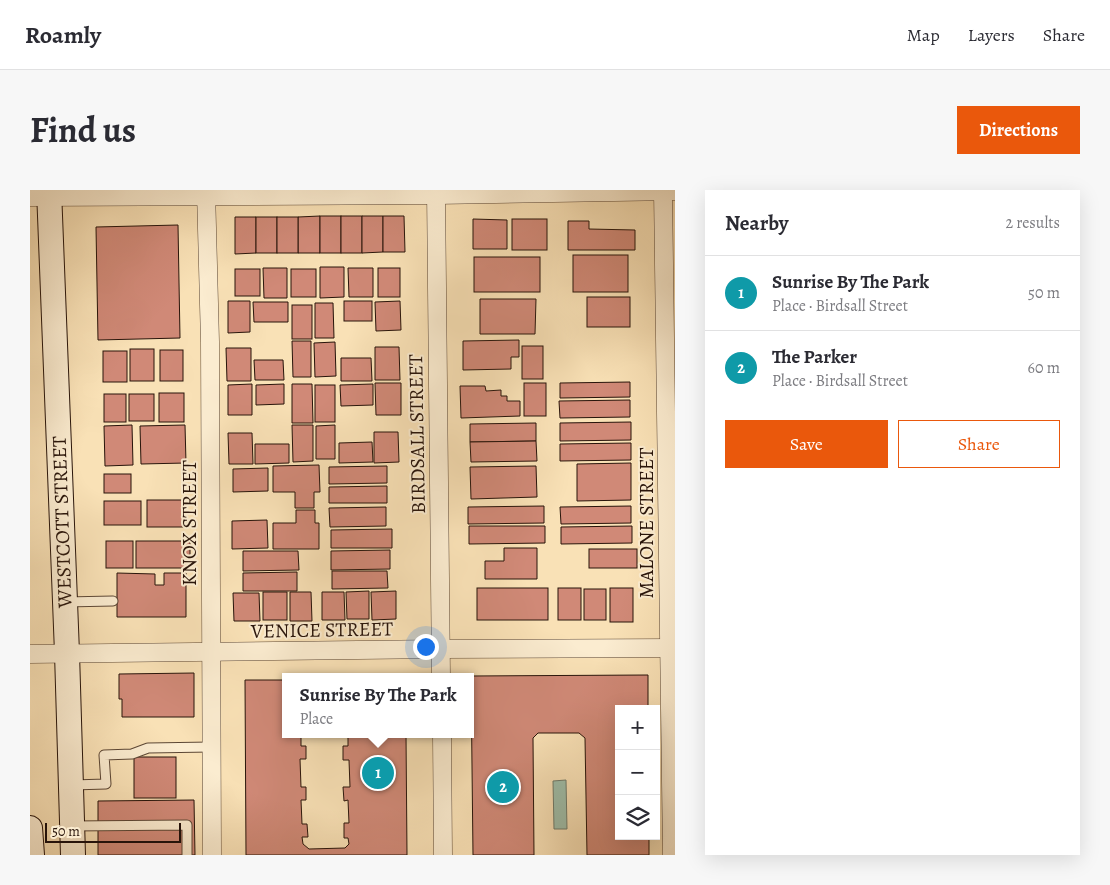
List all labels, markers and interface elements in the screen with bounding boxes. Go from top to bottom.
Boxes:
text: Roamly [25,19,101,51]
text: Map [907,23,940,47]
text: Layers [968,23,1015,47]
text: Share [1043,23,1085,47]
text: Find us [30,106,136,154]
button: Directions [957,106,1080,154]
text: Nearby [725,209,788,237]
text: 2 results [1005,212,1060,234]
text: Sunrise By The Park [772,269,929,295]
text: 1 [738,282,744,304]
text: 50 m [1028,282,1060,304]
text: Place · Birdsall Street [772,295,908,317]
text: The Parker [772,344,857,370]
street label: BIRDSALL STREET [402,354,432,514]
text: 2 [737,357,745,379]
text: 60 m [1028,357,1060,379]
text: Place · Birdsall Street [772,370,908,392]
button: Save [725,420,888,468]
button: Share [898,420,1060,468]
street label: WESTCOTT STREET [46,436,79,609]
street label: MALONE STREET [633,447,660,599]
street label: KNOX STREET [176,460,203,586]
street label: VENICE STREET [250,615,393,645]
your location [413,634,439,660]
popup [282,673,474,738]
text: Sunrise By The Park [299,682,457,708]
map controls [615,705,660,840]
button: + [615,705,660,750]
text: Place [299,708,333,730]
button: − [615,750,660,795]
pin: 1 [362,754,394,792]
pin: 2 [487,768,519,806]
button: layers [615,795,660,840]
scale bar [45,820,181,843]
text: 50 m [52,822,80,841]

